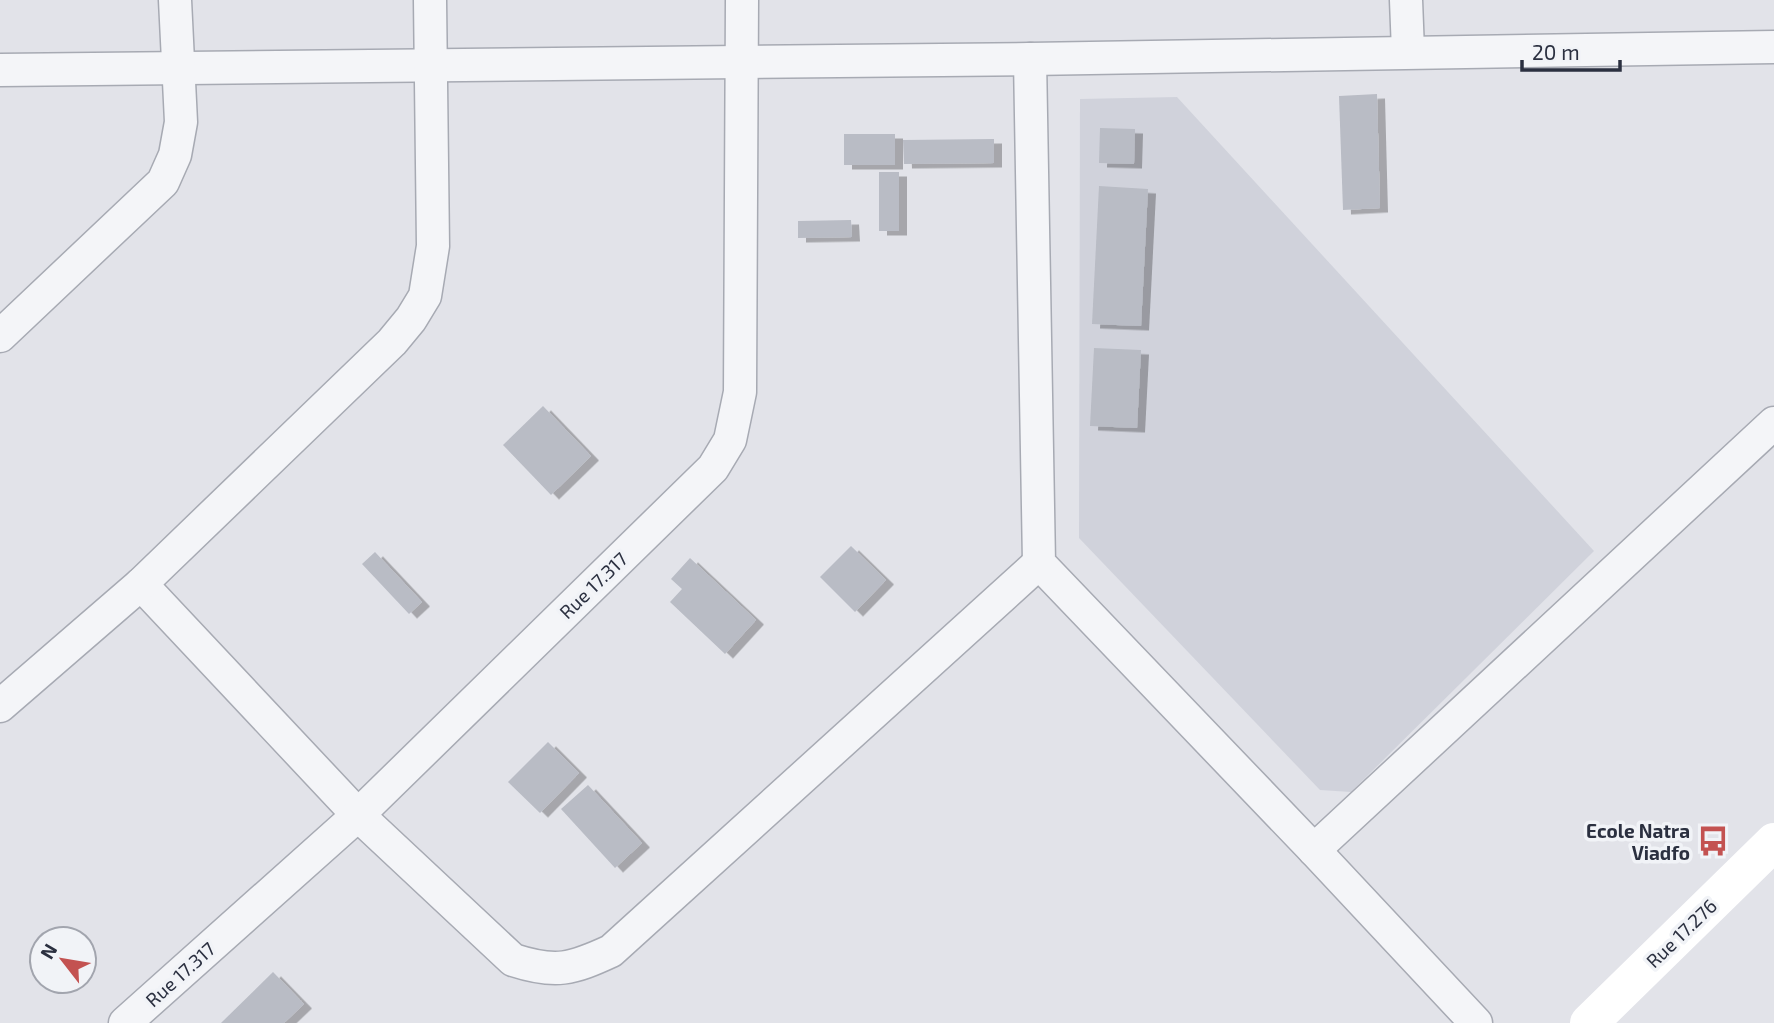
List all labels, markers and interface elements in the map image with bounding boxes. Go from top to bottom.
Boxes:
scale bar [1522,28,1620,72]
text: 20 m [1532,39,1580,64]
street label: Rue 17.317 [554,547,632,623]
place label: Ecole Natra Viadfo [1586,819,1690,864]
bus stop icon: Ecole Natra Viadfo [1696,824,1730,858]
street label: Rue 17.276 [1641,894,1721,972]
north arrow [28,925,98,995]
street label: Rue 17.317 [140,937,220,1011]
text: N [35,939,61,963]

